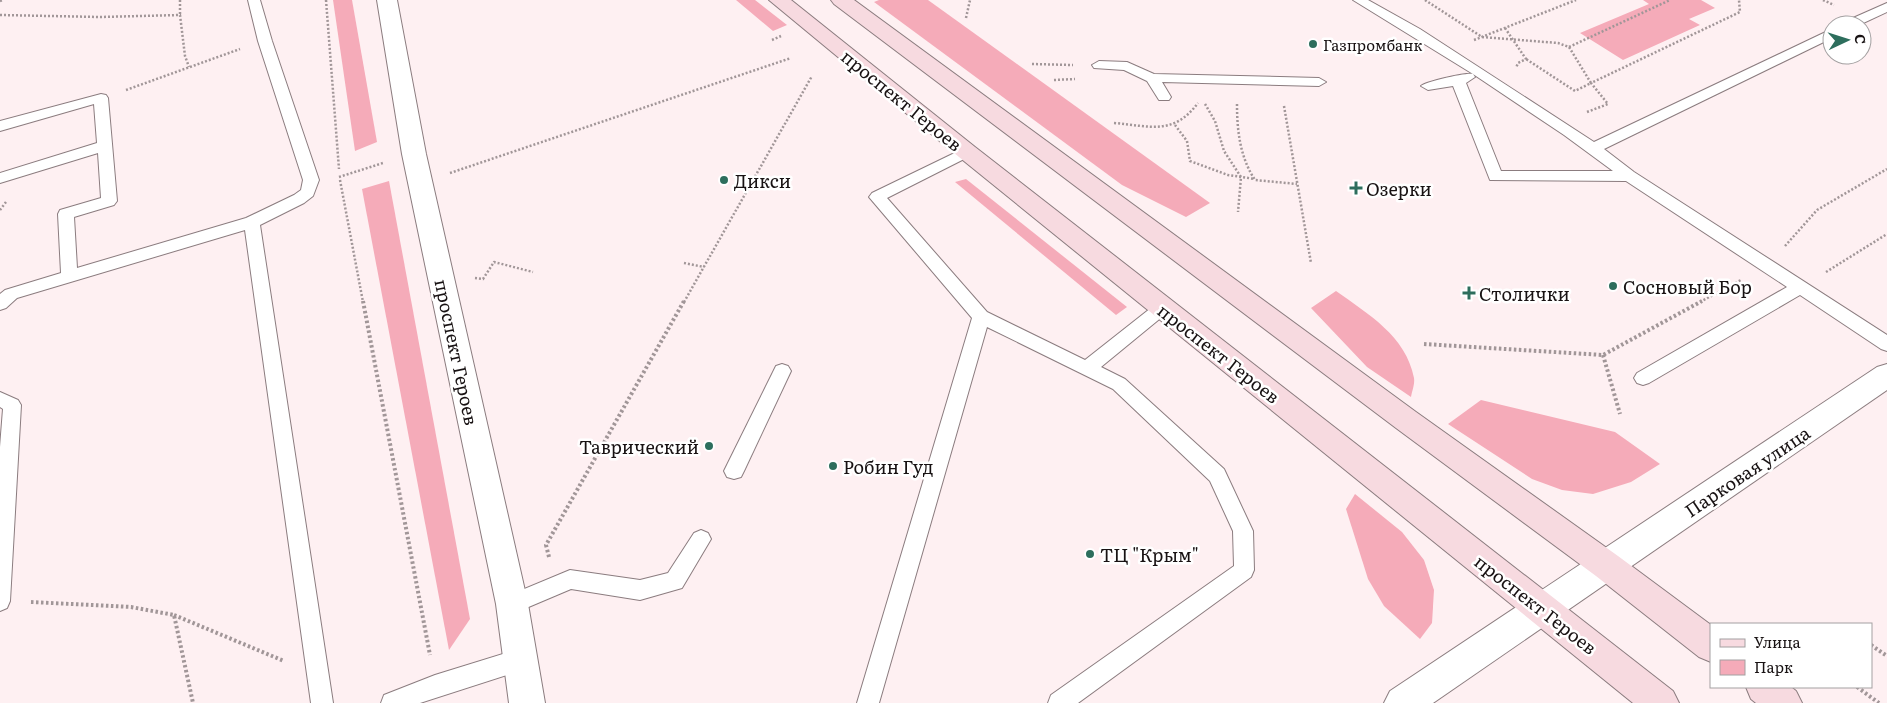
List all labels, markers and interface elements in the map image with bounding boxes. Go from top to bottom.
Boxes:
north arrow [1822,15,1872,65]
place label: Газпромбанк [1323,33,1422,56]
text: С [1851,33,1871,45]
marker: Газпромбанк [1307,38,1319,50]
street label: проспект Героев [836,43,968,157]
place label: Дикси [734,167,791,194]
marker: Дикси [718,174,730,186]
place label: Озерки [1366,175,1432,202]
marker: Озерки [1350,182,1362,194]
place label: Сосновый Бор [1623,273,1752,300]
street label: проспект Героев [428,276,486,428]
place label: Столички [1479,280,1570,307]
marker: Сосновый Бор [1607,280,1619,292]
marker: Столички [1463,287,1475,299]
street label: проспект Героев [1152,297,1286,409]
street label: Парковая улица [1679,419,1815,523]
place label: Таврический [579,433,699,460]
marker: Таврический [703,440,715,452]
place label: Робин Гуд [843,453,934,480]
marker: Робин Гуд [827,460,839,472]
place label: ТЦ "Крым" [1100,541,1199,568]
marker: ТЦ "Крым" [1084,548,1096,560]
street label: проспект Героев [1469,548,1603,660]
legend [1710,623,1872,688]
text: Улица [1754,630,1802,653]
text: Парк [1754,655,1793,678]

